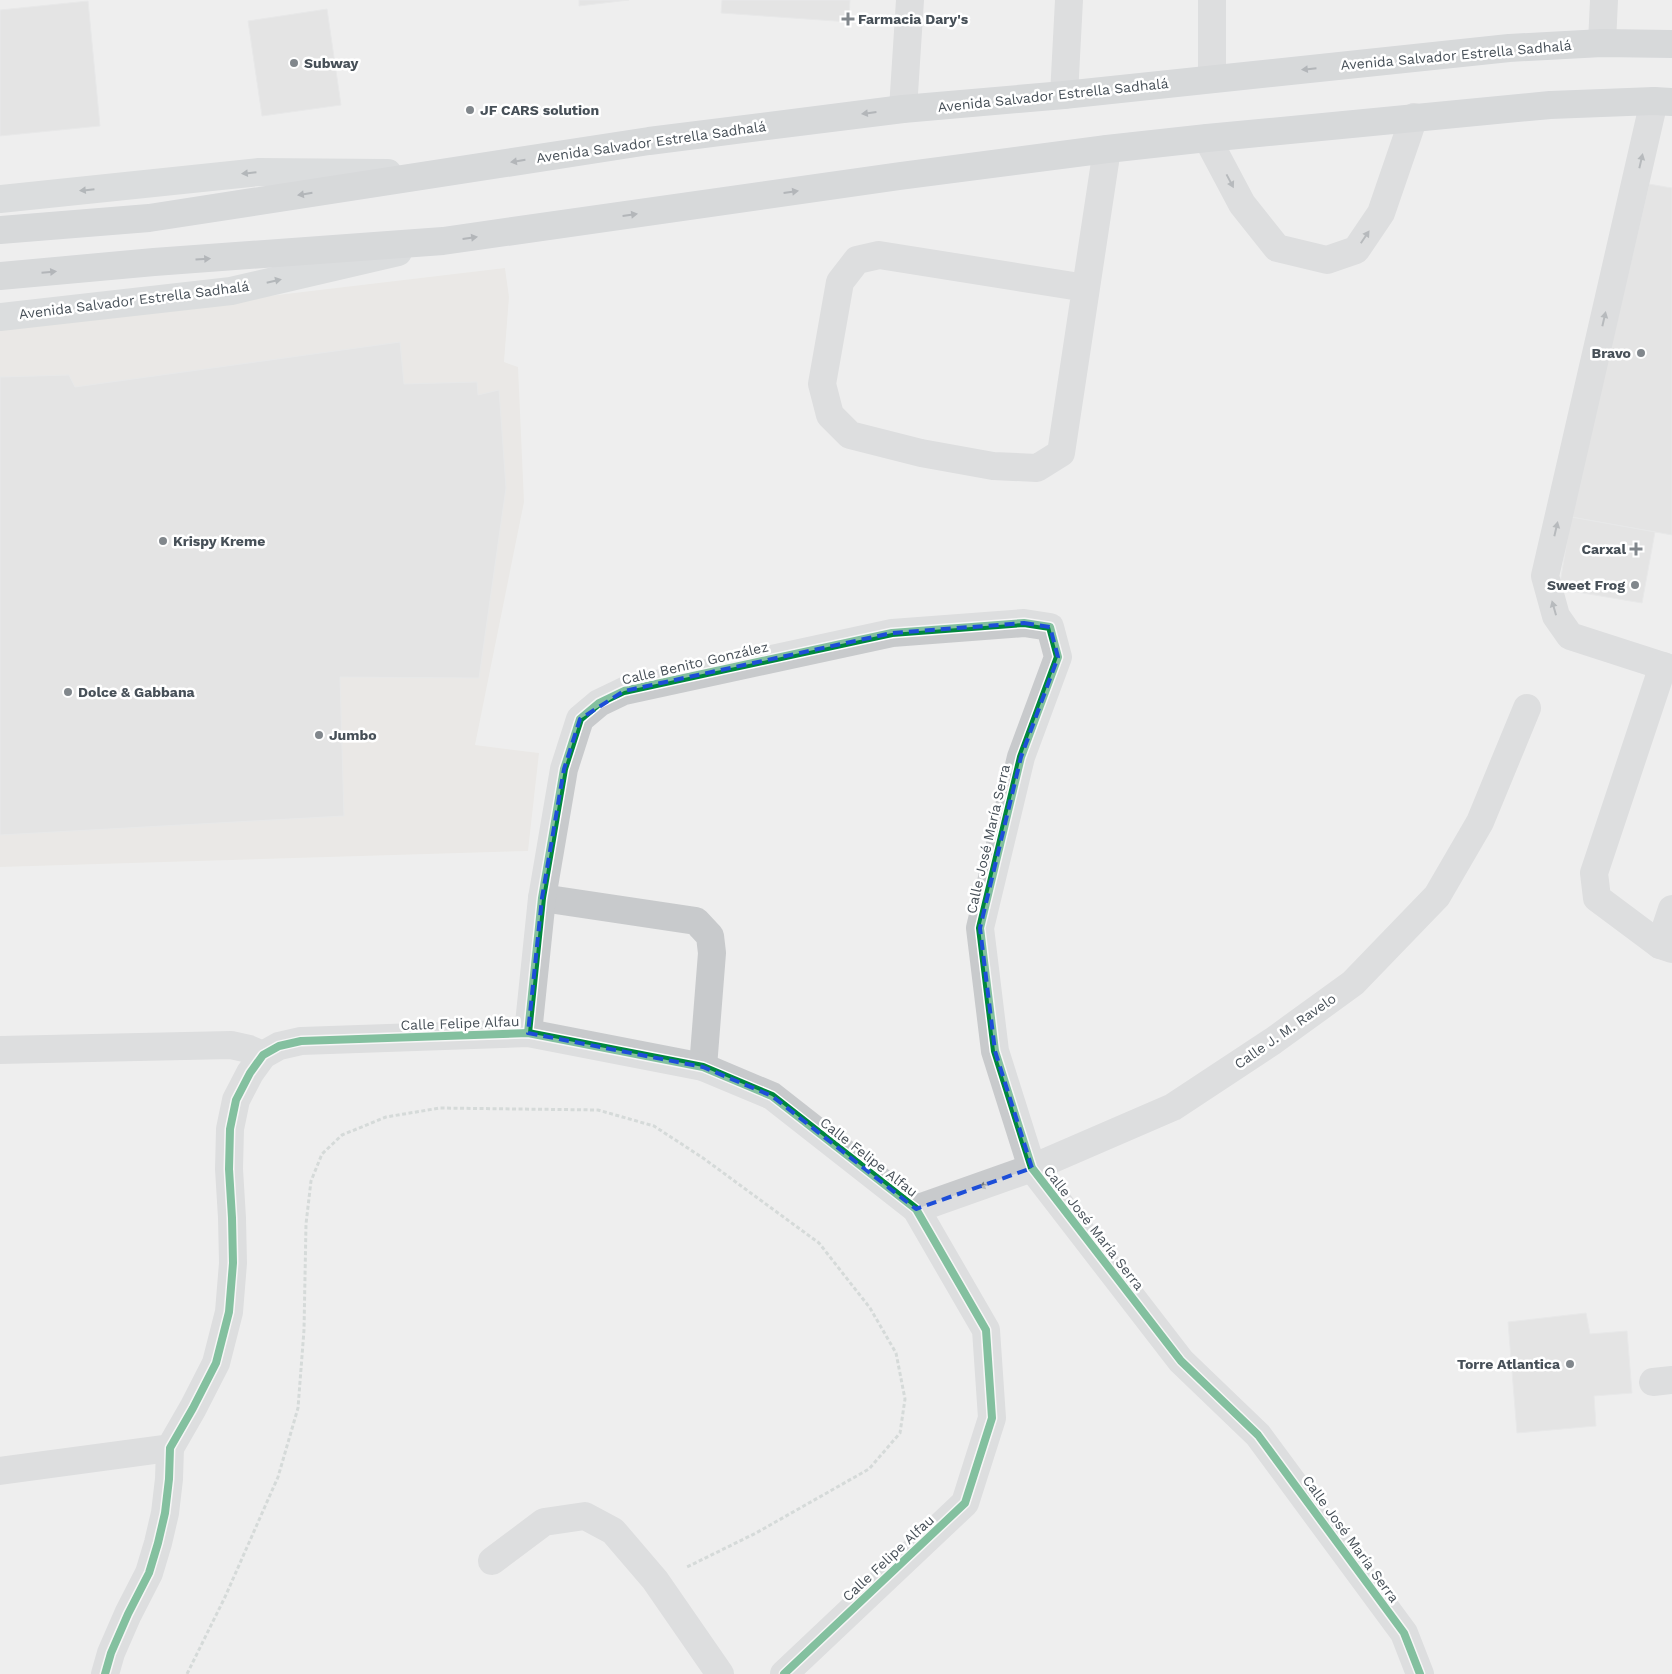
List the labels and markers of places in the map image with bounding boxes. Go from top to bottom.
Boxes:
place label: Farmacia Dary's [858,11,969,27]
marker: Farmacia Dary's [842,13,854,25]
place label: Subway [304,55,358,71]
marker: Subway [288,57,300,69]
place label: JF CARS solution [480,102,599,118]
marker: JF CARS solution [464,104,476,116]
place label: Bravo [1592,345,1631,361]
marker: Bravo [1635,347,1647,359]
place label: Krispy Kreme [173,533,265,549]
marker: Krispy Kreme [157,535,169,547]
place label: Carxal [1581,541,1626,557]
marker: Carxal [1630,543,1642,555]
place label: Sweet Frog [1547,577,1625,593]
marker: Sweet Frog [1629,579,1641,591]
place label: Dolce & Gabbana [78,684,196,700]
marker: Dolce & Gabbana [62,686,74,698]
place label: Jumbo [329,727,377,743]
marker: Jumbo [313,729,325,741]
place label: Torre Atlantica [1457,1356,1561,1372]
marker: Torre Atlantica [1564,1358,1576,1370]

